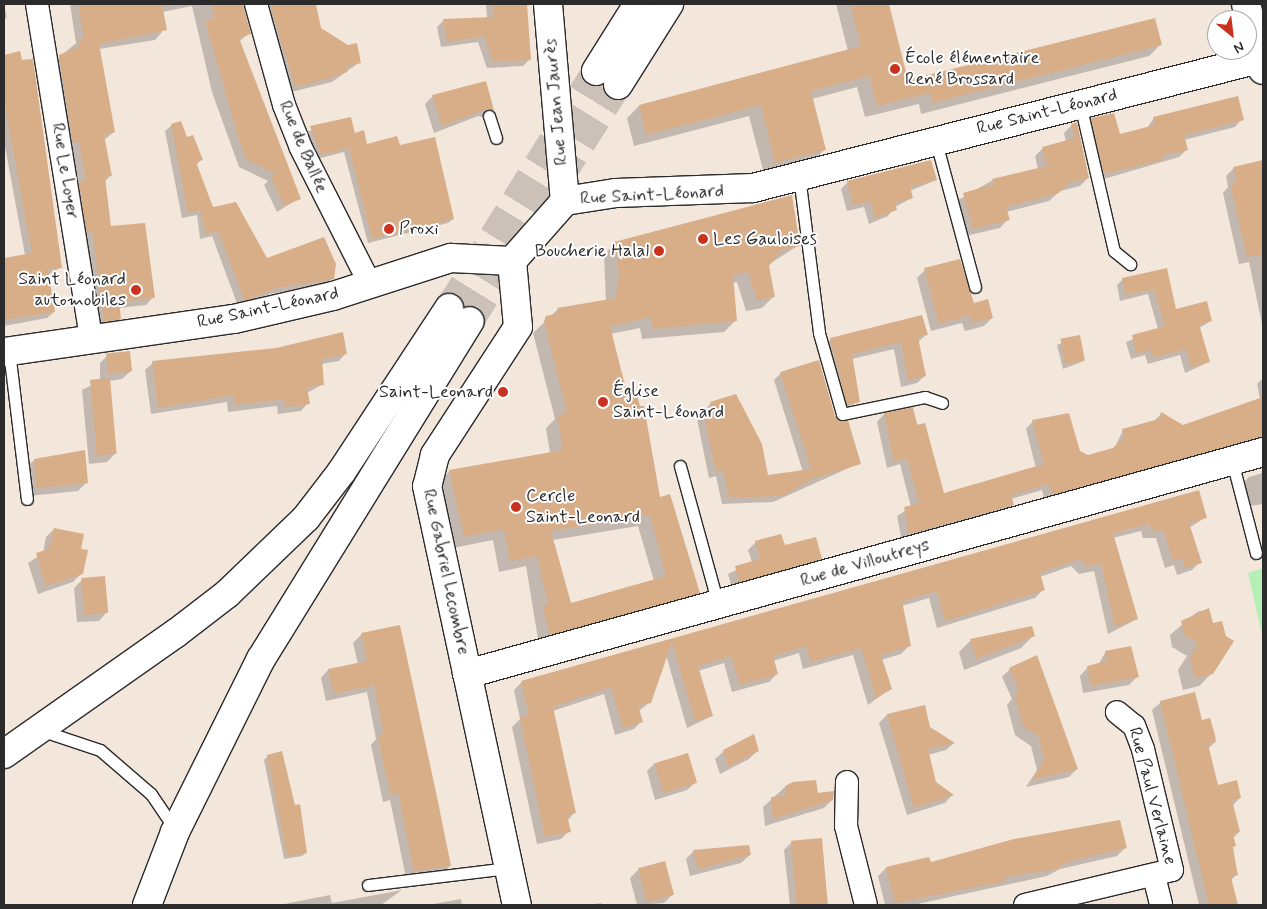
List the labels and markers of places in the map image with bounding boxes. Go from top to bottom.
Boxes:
place label: École élémentaire René Brossard [905,48,1039,90]
marker: École élémentaire René Brossard [889,63,901,75]
place label: Proxi [399,218,438,240]
marker: Proxi [383,223,395,235]
place label: Les Gauloises [713,228,811,250]
marker: Les Gauloises [697,233,709,245]
place label: Boucherie Halal [535,240,649,262]
marker: Boucherie Halal [653,245,665,257]
place label: Saint Léonard automobiles [18,269,126,312]
marker: Saint Léonard automobiles [130,284,142,296]
place label: Saint-Leonard [379,381,493,403]
place label: Église Saint-Léonard [613,381,724,424]
marker: Saint-Leonard [497,386,509,398]
marker: Église Saint-Léonard [597,396,609,408]
place label: Cercle Saint-Leonard [526,486,640,528]
marker: Cercle Saint-Leonard [510,501,522,513]

